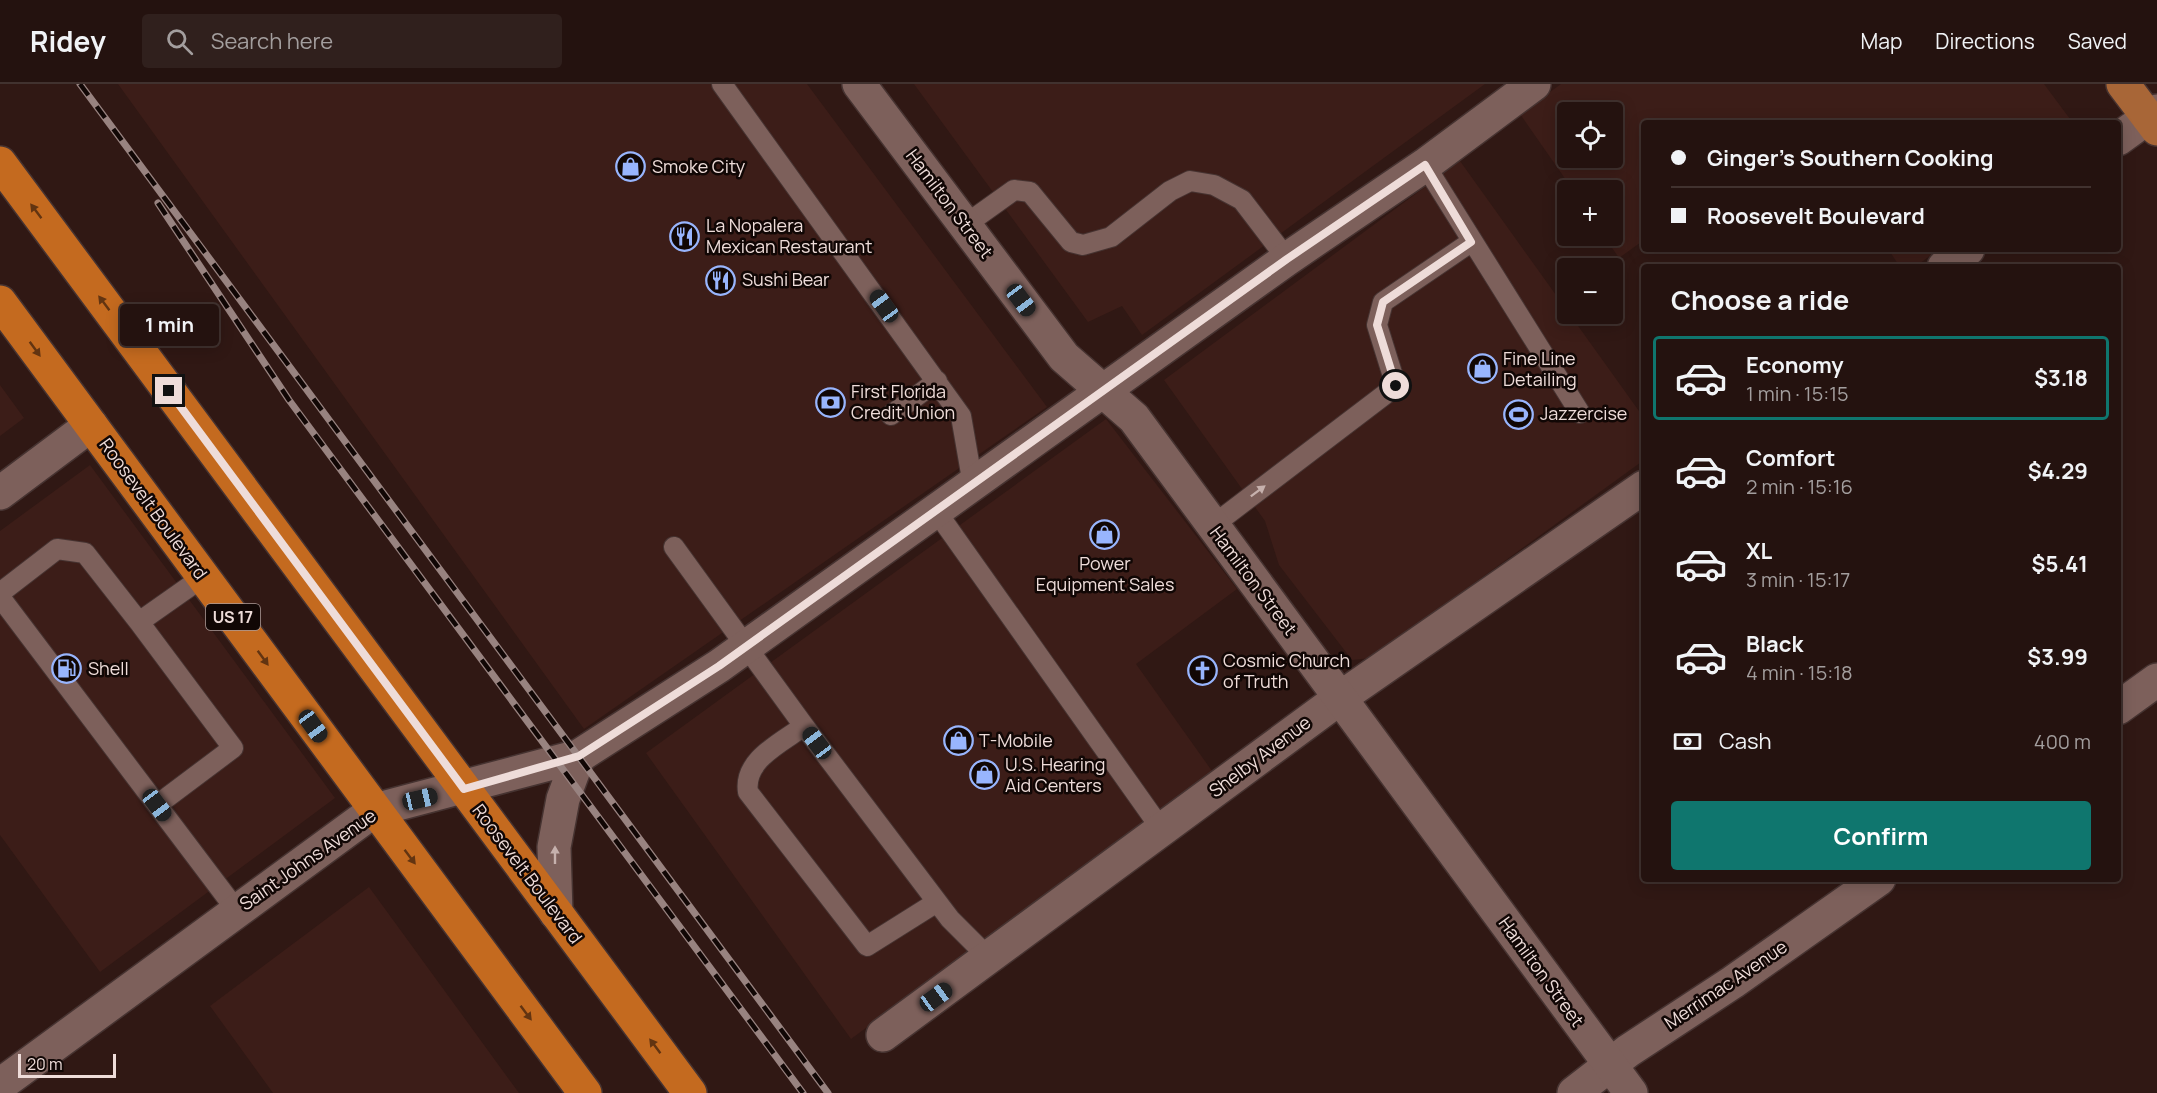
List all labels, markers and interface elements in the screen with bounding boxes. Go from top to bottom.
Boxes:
search box [142,14,562,68]
text: Ridey [30,22,106,60]
icon: search [163,25,196,58]
text: Search here [211,26,333,56]
text: Map [1861,27,1902,55]
text: Directions [1935,27,2035,55]
text: Saved [2068,27,2127,55]
map controls [1557,102,1623,324]
button: locate [1557,102,1623,168]
text: Ginger's Southern Cooking [1707,143,1993,173]
street label: Hamilton Street [901,144,999,263]
shop icon: Smoke City [615,151,647,183]
place label: Smoke City [652,154,746,178]
button: + [1557,180,1623,246]
text: Roosevelt Boulevard [1707,201,1925,231]
one-way arrow [30,204,42,220]
place label: La Nopalera Mexican Restaurant [706,213,872,258]
restaurant icon: La Nopalera Mexican Restaurant [669,220,701,252]
button: − [1557,258,1623,324]
restaurant icon: Sushi Bear [705,264,737,296]
place label: Sushi Bear [742,267,830,291]
car [1003,280,1039,320]
text: Choose a ride [1671,281,1849,318]
car [866,286,902,326]
one-way arrow [98,295,110,311]
callout: 1 min [120,304,219,346]
text: 1 min [145,311,194,338]
one-way arrow [29,340,41,356]
place label: Fine Line Detailing [1503,346,1577,391]
text: Economy [1746,350,1844,380]
icon: car [1674,351,1728,405]
shop icon: Fine Line Detailing [1466,353,1498,385]
text: $3.18 [2034,363,2088,393]
route start [1382,372,1409,399]
route end [155,377,182,404]
place label: First Florida Credit Union [851,379,955,424]
text: 1 min · 15:15 [1746,380,1849,407]
bank icon: First Florida Credit Union [814,386,846,418]
sports icon: Jazzercise [1503,398,1535,430]
place label: Jazzercise [1540,401,1627,425]
street label: Roosevelt Boulevard [94,433,213,584]
text: Comfort [1746,443,1835,473]
icon: car [1674,444,1728,498]
text: $4.29 [2028,456,2088,486]
text: 2 min · 15:16 [1746,473,1853,500]
one-way arrow [1250,484,1266,497]
shop icon: Power Equipment Sales [1089,519,1121,551]
street label: Hamilton Street [1205,521,1303,640]
text: XL [1746,536,1772,566]
icon: car [1674,537,1728,591]
text: $5.41 [2032,549,2088,579]
place label: Power Equipment Sales [1036,551,1174,596]
text: 3 min · 15:17 [1746,566,1850,593]
road number: US 17 [206,604,260,630]
text: Black [1746,629,1803,659]
icon: car [1674,630,1728,684]
text: $3.99 [2027,642,2088,672]
place label: Cosmic Church of Truth [1223,648,1350,693]
one-way arrow [257,649,269,665]
fuel station icon: Shell [51,653,83,685]
church icon: Cosmic Church of Truth [1186,655,1218,687]
place label: Shell [88,656,129,680]
text: 4 min · 15:18 [1746,659,1853,686]
car [295,706,331,746]
street label: Shelby Avenue [1204,710,1315,802]
car [799,723,835,763]
shop icon: T-Mobile [942,725,974,757]
icon: cash [1671,725,1704,758]
text: Cash [1719,726,1772,756]
place label: T-Mobile [979,728,1053,752]
text: 400 m [2034,728,2091,755]
place label: U.S. Hearing Aid Centers [1005,752,1105,797]
shop icon: U.S. Hearing Aid Centers [968,759,1000,791]
car [139,785,175,825]
car [400,786,440,812]
street label: Roosevelt Boulevard [467,799,588,948]
button: Confirm [1671,801,2091,870]
street label: Saint Johns Avenue [234,803,381,915]
one-way arrow [550,845,560,864]
one-way arrow [404,848,416,864]
street label: Hamilton Street [1494,912,1590,1031]
street label: Merrimac Avenue [1659,934,1792,1034]
car [916,979,956,1015]
one-way arrow [520,1005,532,1021]
one-way arrow [649,1038,661,1054]
scale bar [18,1051,116,1078]
text: 20 m [27,1053,63,1075]

